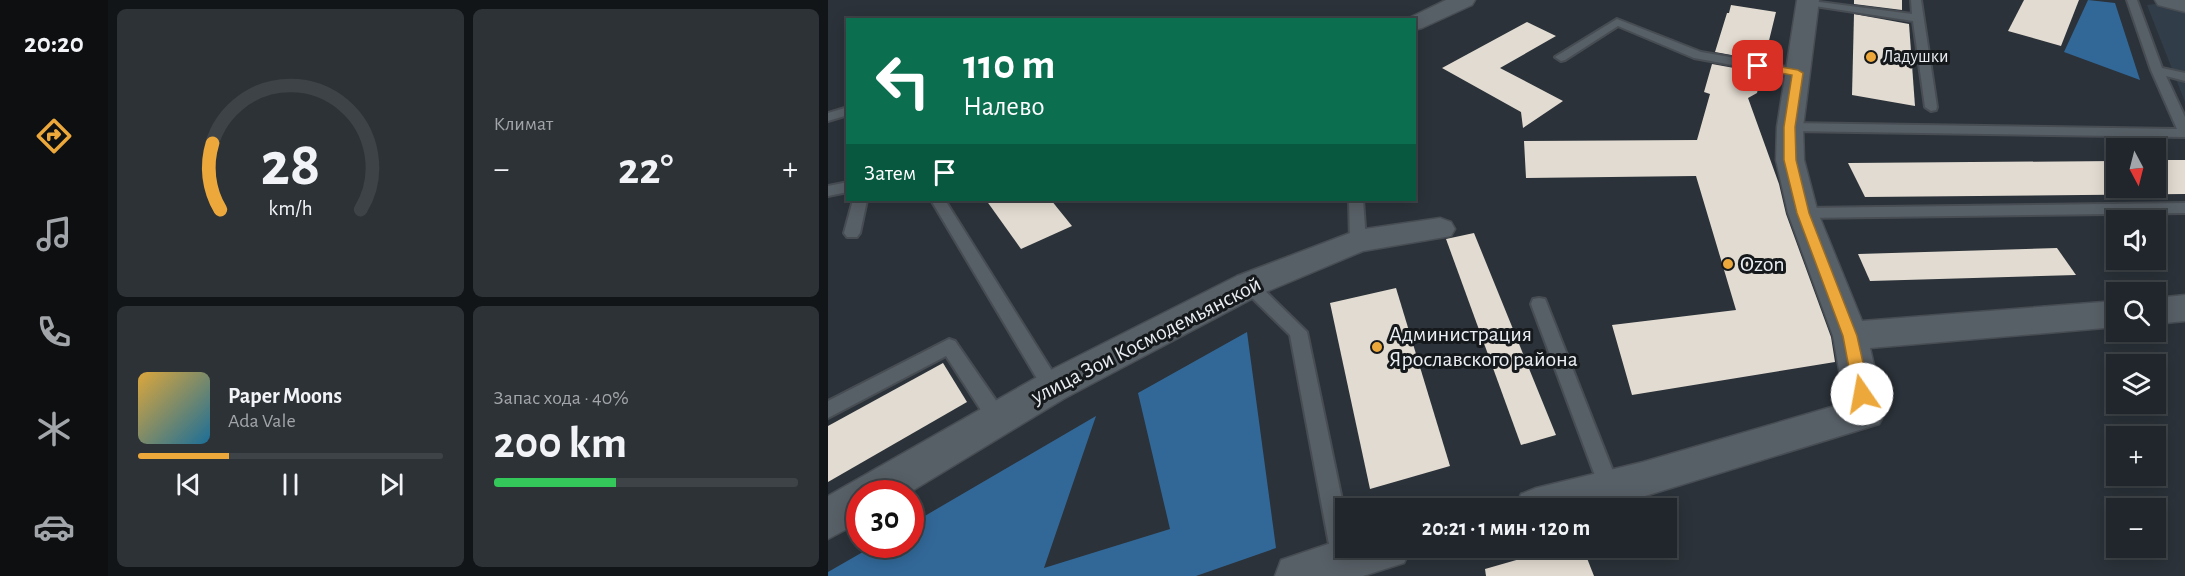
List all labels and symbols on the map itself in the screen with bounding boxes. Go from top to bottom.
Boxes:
pin [1732,40,1783,91]
place label: Ладушки [1883,48,1949,66]
marker: Ладушки [1864,50,1878,64]
north arrow [2106,138,2166,198]
place label: Ozon [1740,253,1785,275]
marker: Ozon [1721,257,1735,271]
street label: улица Зои Космодемьянской [1027,272,1264,408]
place label: Администрация Ярославского района [1389,323,1578,370]
marker: Администрация Ярославского района [1370,340,1384,354]
position arrow [1830,362,1894,426]
speed limit sign: 30 [846,480,924,558]

